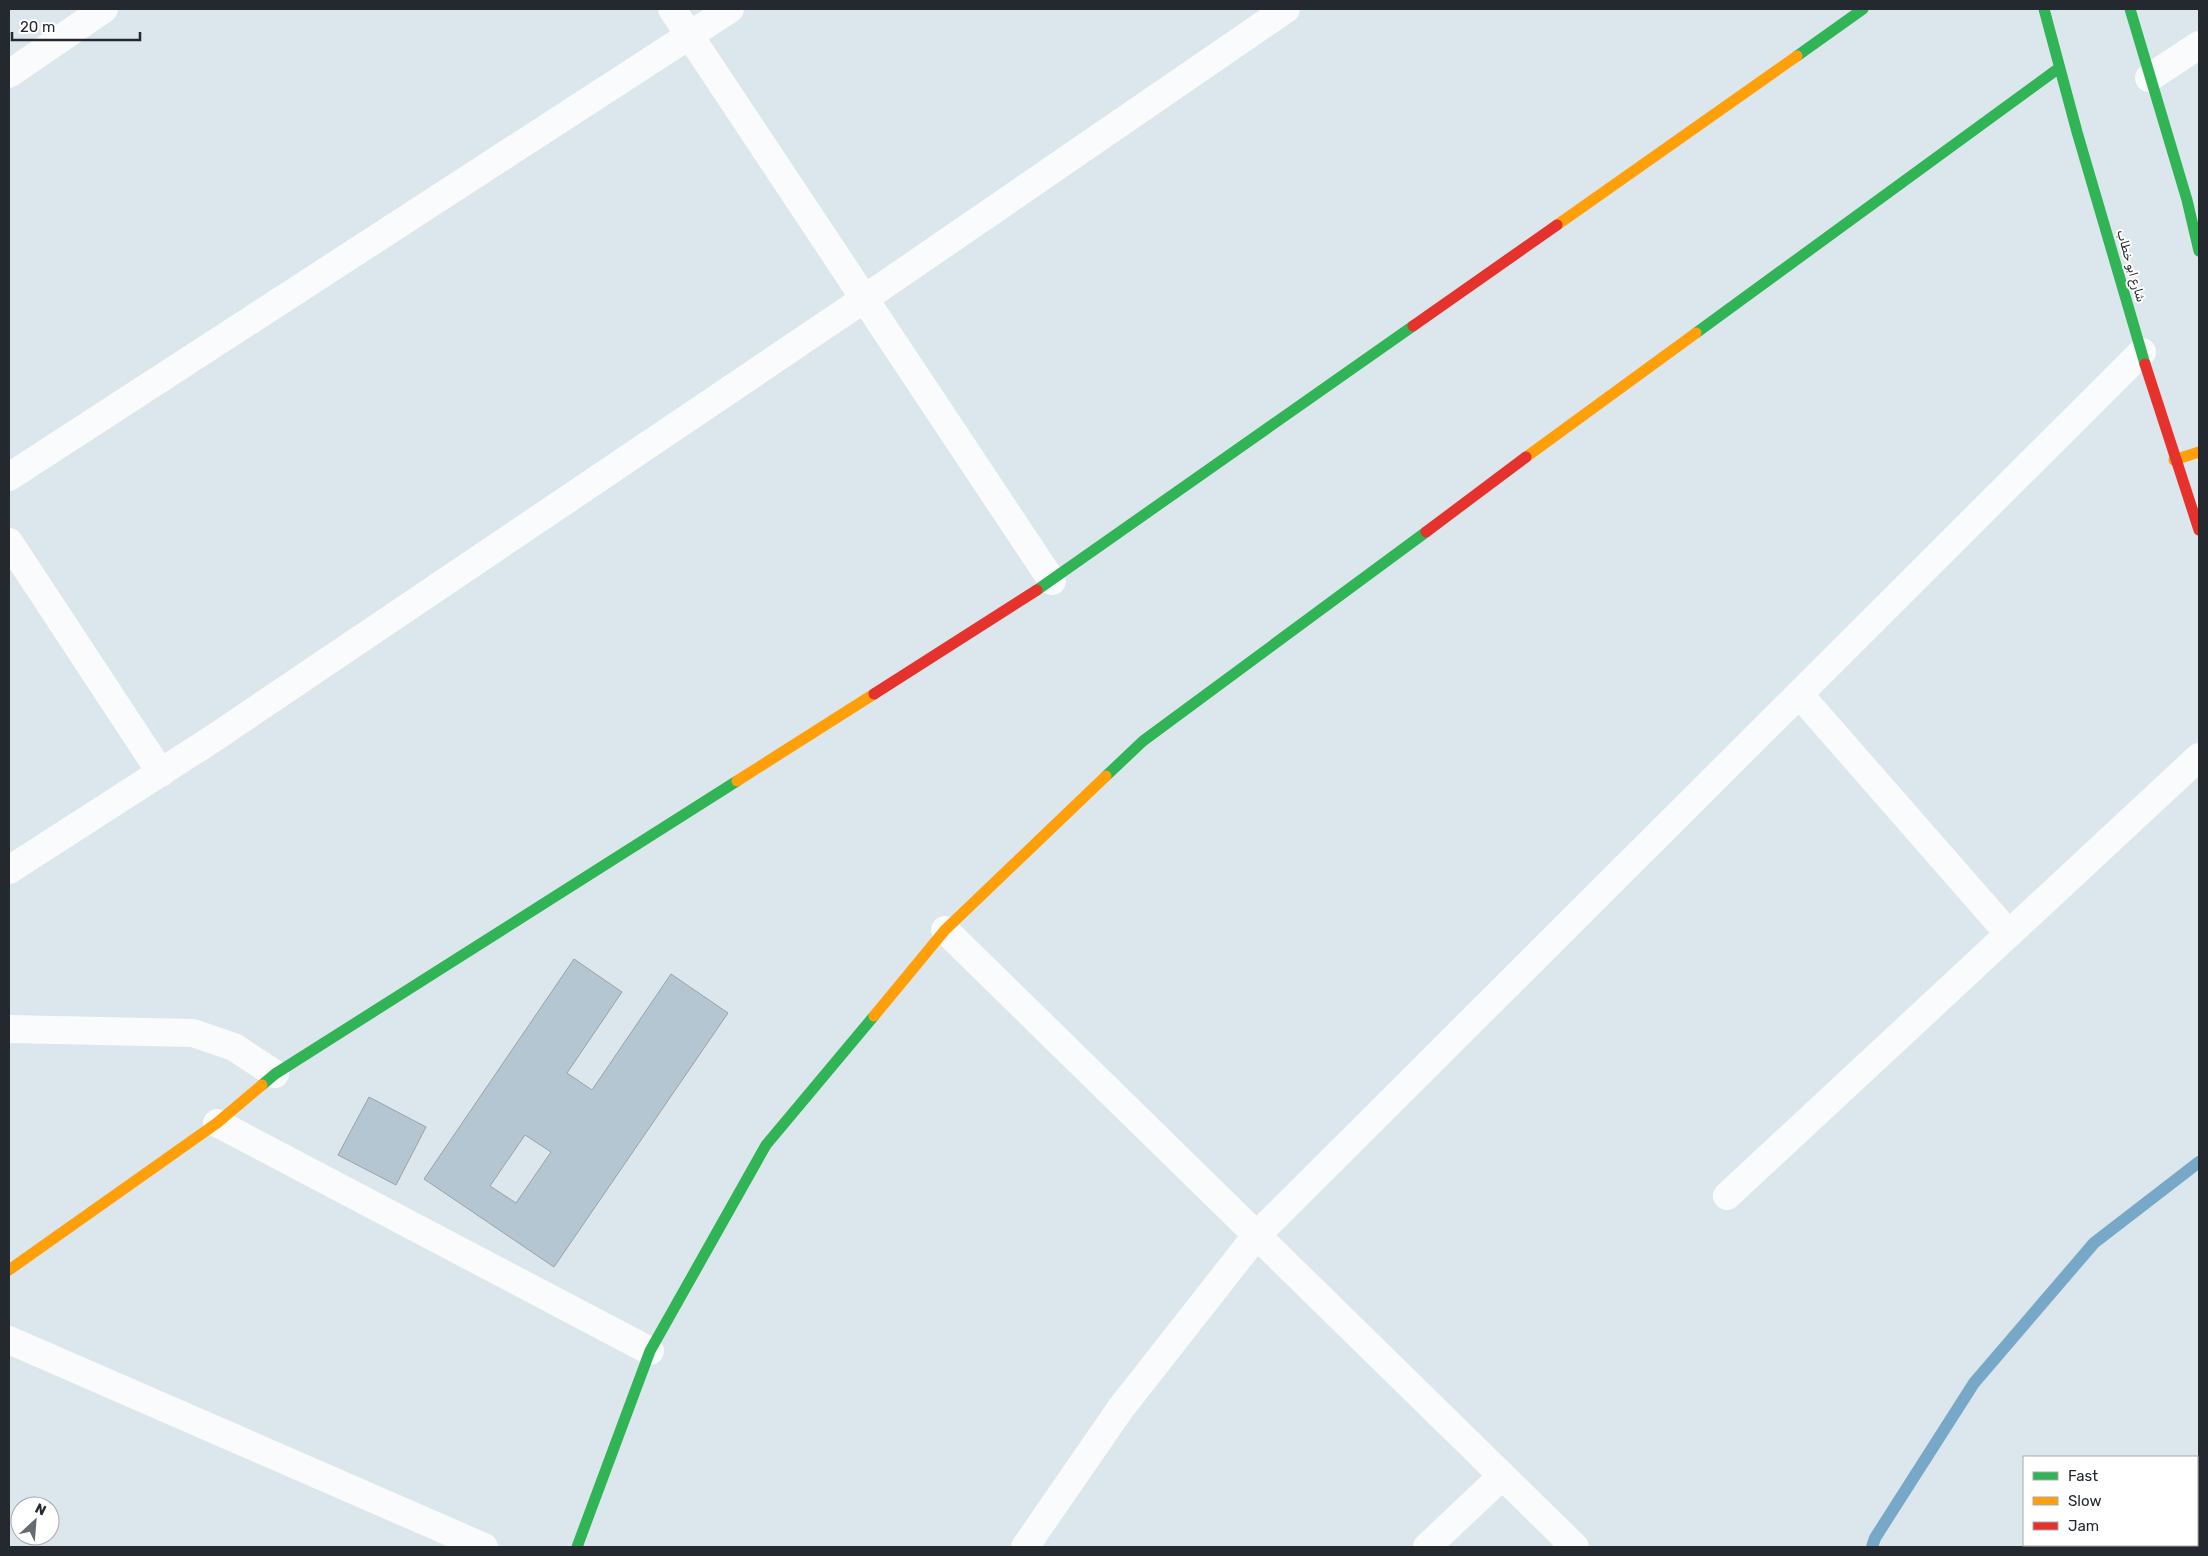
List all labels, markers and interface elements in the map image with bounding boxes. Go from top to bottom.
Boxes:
scale bar [12,10,140,42]
text: 20 m [20,18,55,36]
street label: شارع ابو خطاب [2112,228,2148,304]
legend [2023,1456,2198,1546]
text: Fast [2068,1467,2098,1485]
text: Slow [2068,1492,2101,1510]
north arrow [10,1496,60,1546]
text: N [32,1500,49,1520]
text: Jam [2068,1517,2099,1535]

